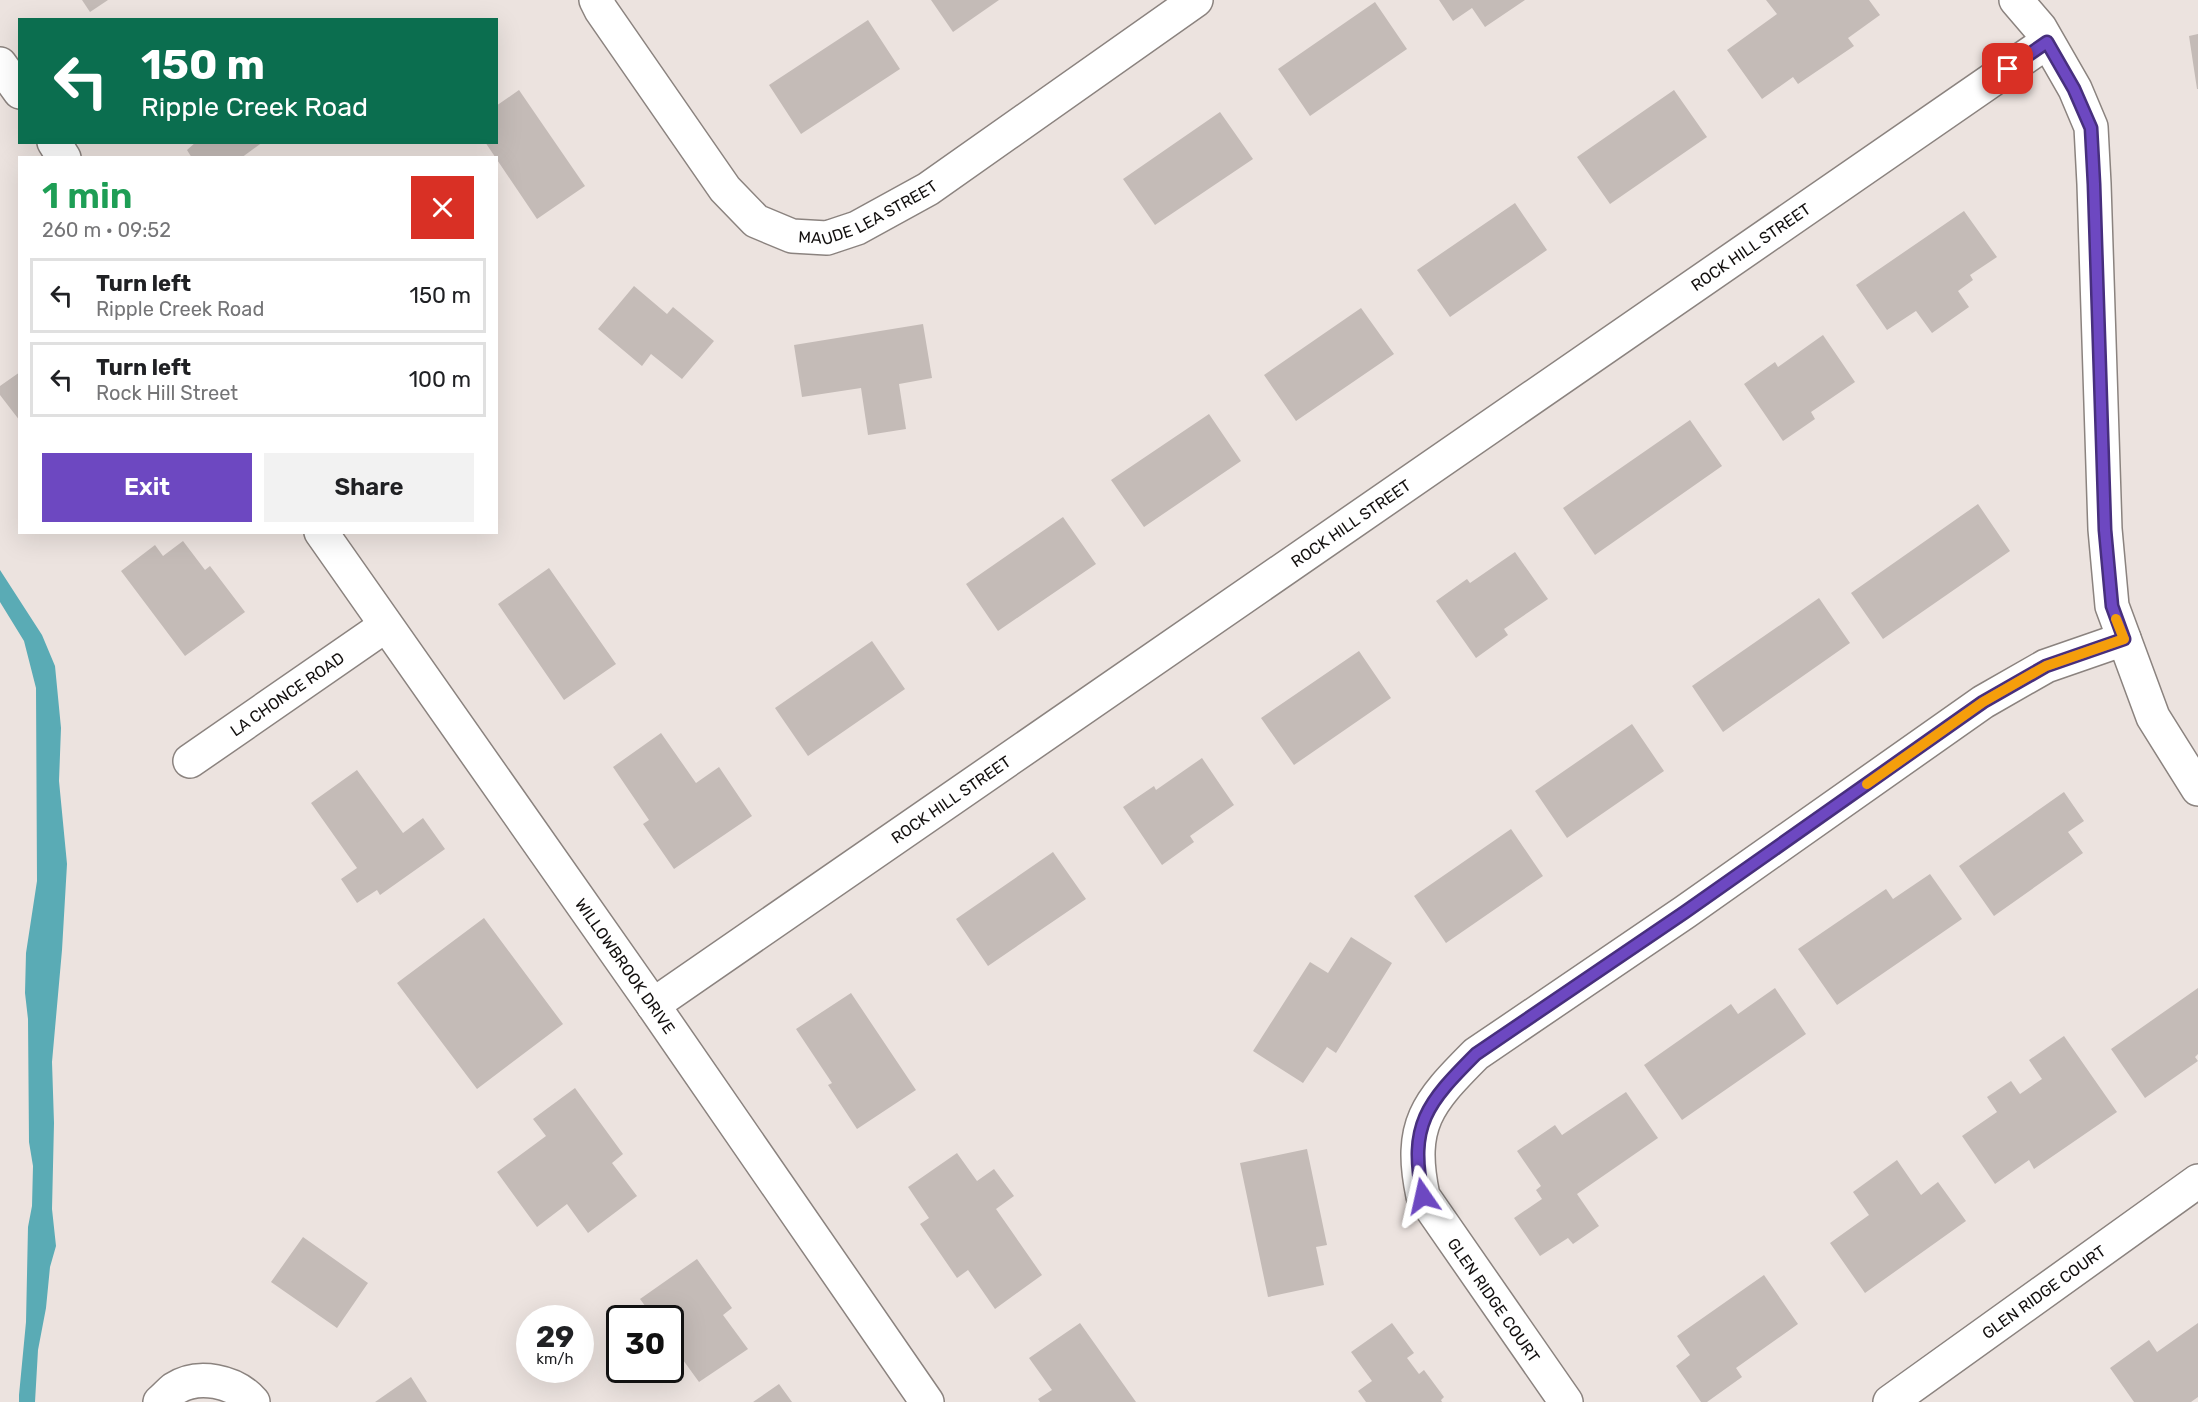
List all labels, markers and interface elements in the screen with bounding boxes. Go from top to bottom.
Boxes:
text: 150 m [141,40,265,90]
icon: left [42,42,120,120]
pin [1982,43,2033,94]
icon: arrive [1991,52,2024,85]
text: Ripple Creek Road [141,91,368,123]
text: 1 min [42,174,133,217]
button: close [411,176,474,239]
street label: MAUDE LEA STREET [798,176,941,249]
street label: ROCK HILL STREET [1687,199,1814,295]
text: 260 m · 09:52 [42,218,171,242]
text: Turn left [96,270,191,297]
icon: left [45,279,78,312]
text: 150 m [410,282,471,309]
text: Ripple Creek Road [96,297,264,321]
text: Turn left [96,354,191,381]
icon: left [45,363,78,396]
text: 100 m [409,366,471,393]
text: Rock Hill Street [96,381,238,405]
button: Exit [42,453,252,522]
button: Share [264,453,474,522]
street label: ROCK HILL STREET [1288,476,1414,571]
street label: LA CHONCE ROAD [227,648,348,740]
street label: ROCK HILL STREET [888,752,1015,848]
street label: WILLOWBROOK DRIVE [571,895,679,1037]
position arrow [1391,1164,1455,1228]
street label: GLEN RIDGE COURT [1444,1234,1544,1366]
street label: GLEN RIDGE COURT [1978,1242,2109,1343]
speed limit sign: 30 [606,1305,684,1383]
text: 29 [536,1319,574,1355]
text: km/h [536,1350,574,1368]

